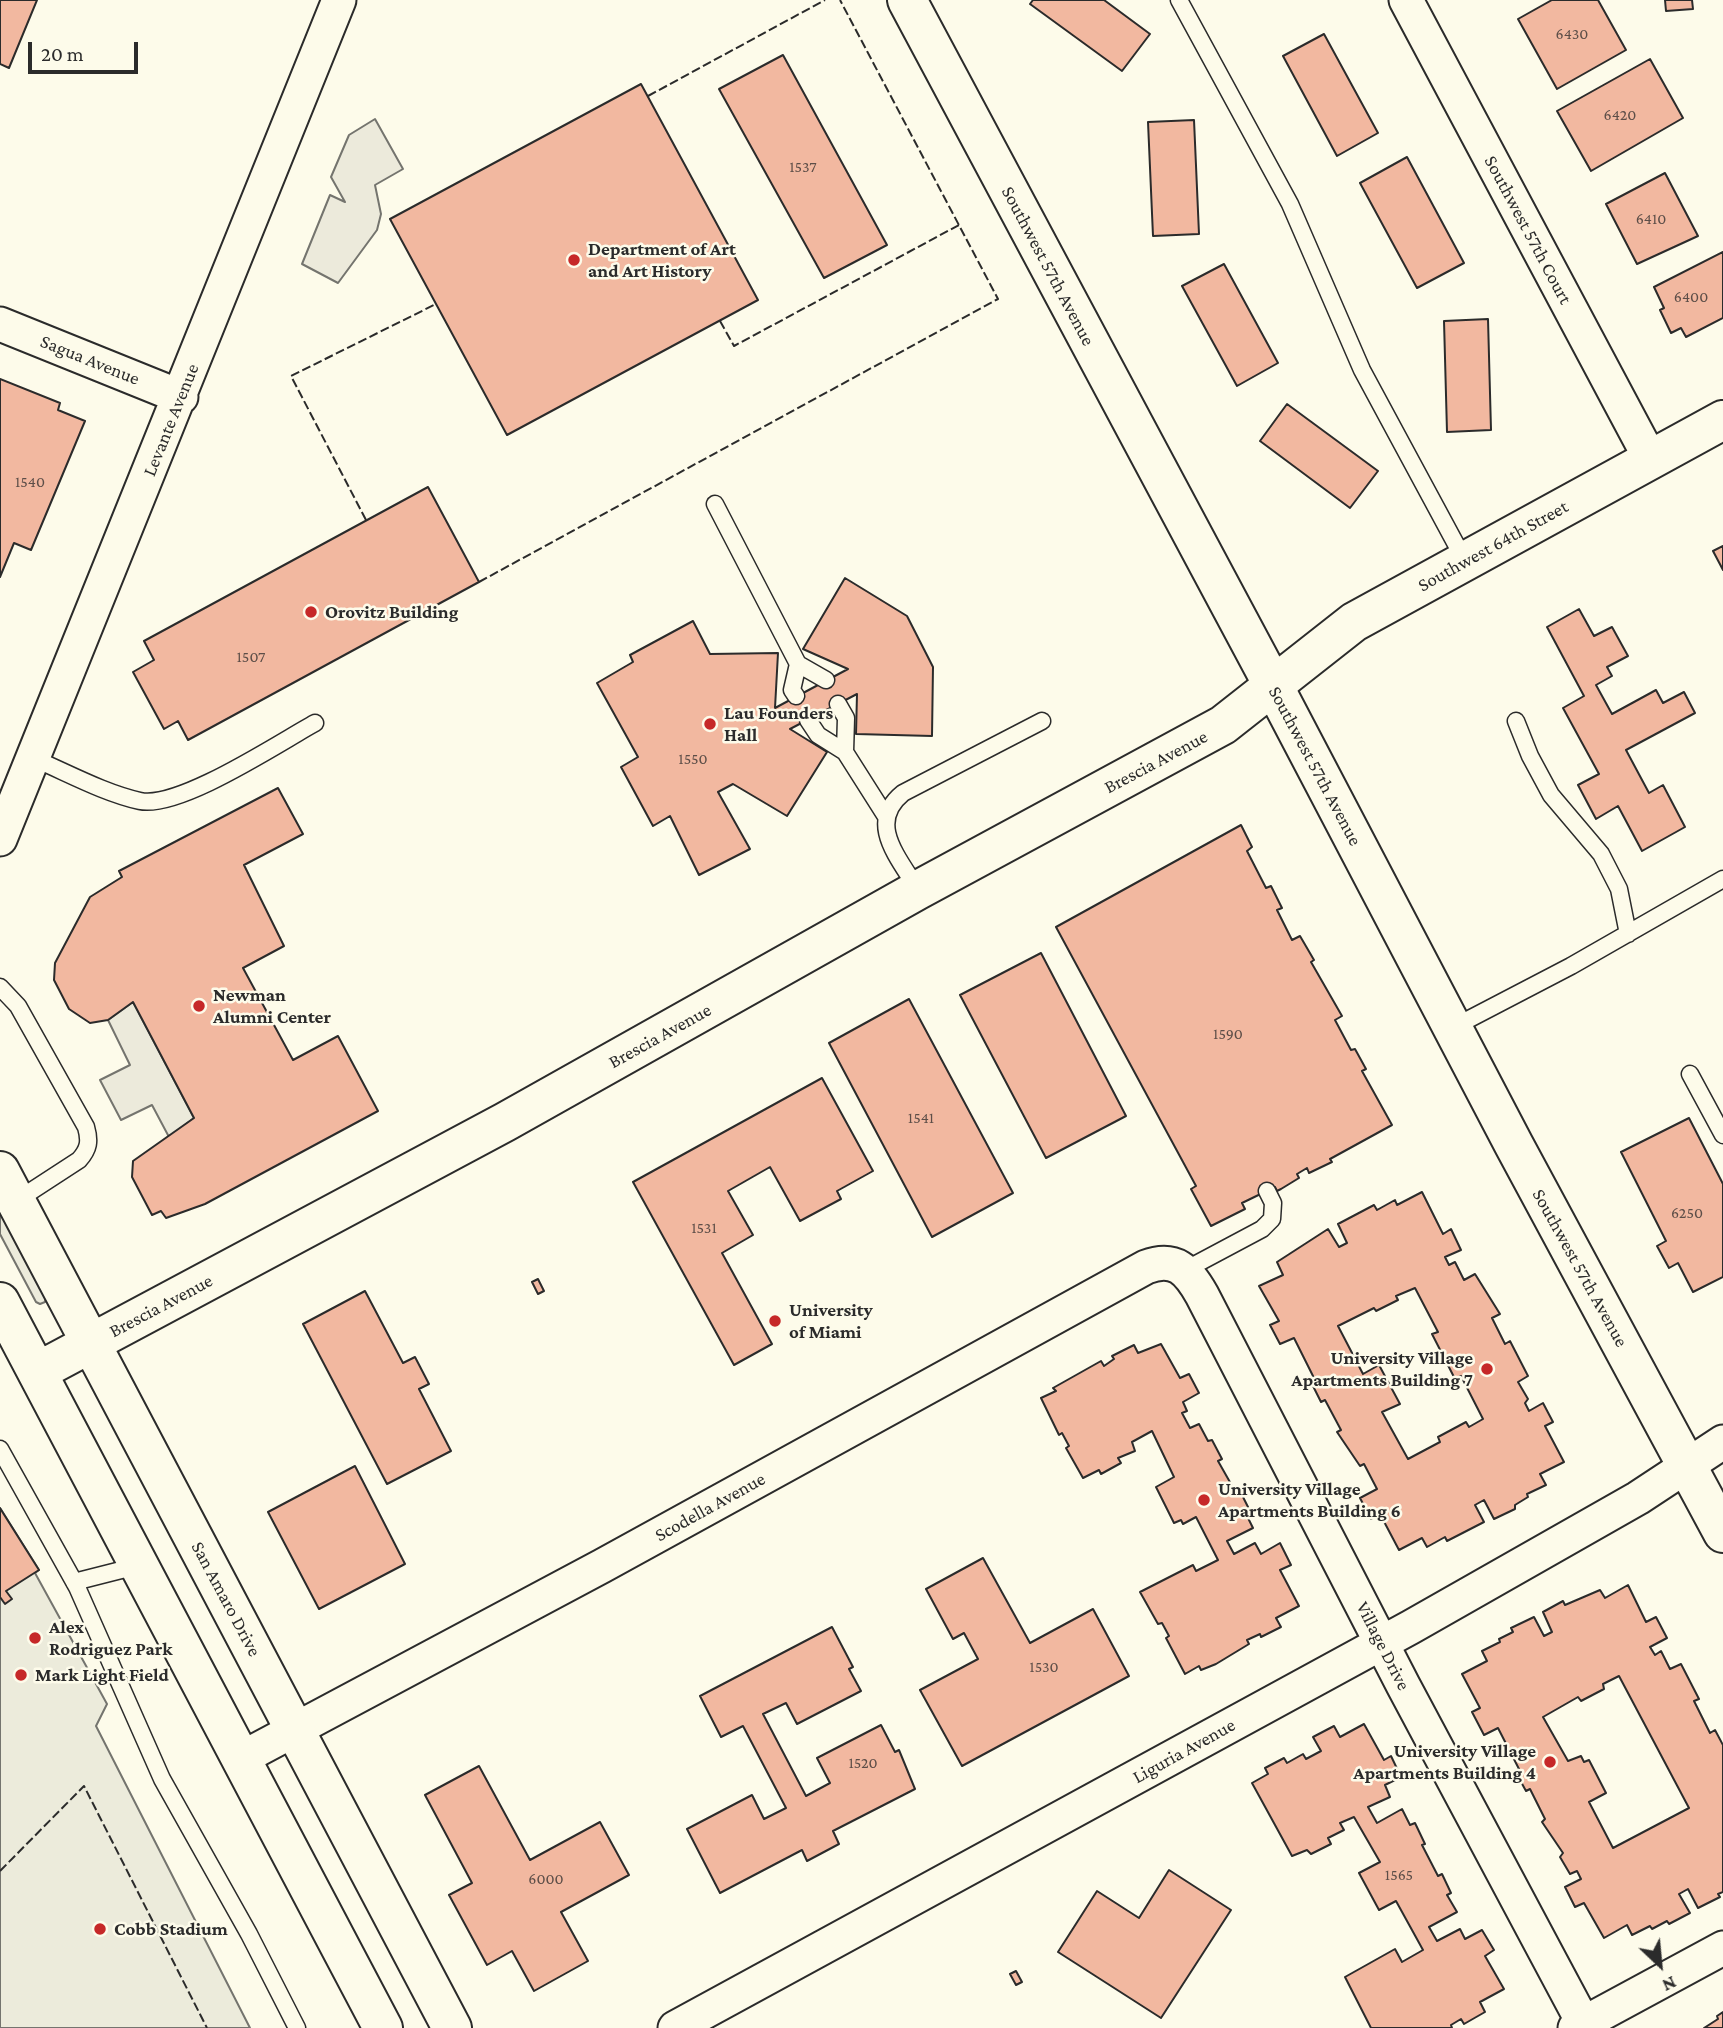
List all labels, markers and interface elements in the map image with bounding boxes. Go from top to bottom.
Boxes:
house number: 6430 [1556,24,1588,44]
scale bar [32,28,142,72]
text: 20 m [41,42,84,66]
house number: 6420 [1604,105,1636,125]
street label: Southwest 57th Court [1479,152,1577,308]
house number: 1537 [789,157,817,177]
street label: Southwest 57th Avenue [996,182,1100,350]
house number: 6410 [1636,209,1666,229]
place label: Department of Art and Art History [588,238,736,282]
marker: Department of Art and Art History [566,252,582,268]
house number: 6400 [1674,287,1708,307]
street label: Sagua Avenue [37,330,143,390]
street label: Levante Avenue [138,360,204,480]
house number: 1540 [15,472,45,492]
street label: Southwest 64th Street [1414,495,1572,597]
place label: Orovitz Building [325,601,458,623]
marker: Orovitz Building [303,604,319,620]
house number: 1507 [237,647,265,667]
street label: Southwest 57th Avenue [1263,682,1367,850]
place label: Lau Founders Hall [724,702,833,746]
marker: Lau Founders Hall [702,716,718,732]
street label: Brescia Avenue [1100,725,1212,799]
house number: 1550 [678,749,708,769]
place label: Newman Alumni Center [213,984,331,1028]
marker: Newman Alumni Center [191,998,207,1014]
street label: Brescia Avenue [605,998,715,1074]
house number: 1590 [1213,1024,1243,1044]
house number: 1541 [908,1108,934,1128]
street label: Southwest 57th Avenue [1527,1185,1633,1351]
house number: 6250 [1671,1203,1703,1223]
house number: 1531 [691,1218,717,1238]
street label: Brescia Avenue [105,1269,217,1343]
place label: University of Miami [789,1299,873,1343]
marker: University of Miami [767,1313,783,1329]
place label: University Village Apartments Building 7 [1291,1347,1473,1391]
marker: University Village Apartments Building 7 [1479,1361,1495,1377]
street label: Scodella Avenue [651,1467,769,1547]
place label: University Village Apartments Building 6 [1218,1478,1401,1522]
marker: University Village Apartments Building 6 [1196,1492,1212,1508]
street label: San Amaro Drive [186,1538,266,1660]
street label: Village Drive [1351,1598,1415,1694]
place label: Alex Rodriguez Park [49,1616,172,1660]
marker: Alex Rodriguez Park [27,1630,43,1646]
house number: 1530 [1029,1657,1059,1677]
place label: Mark Light Field [35,1664,169,1686]
marker: Mark Light Field [13,1667,29,1683]
street label: Liguria Avenue [1129,1713,1239,1789]
place label: University Village Apartments Building 4 [1353,1740,1536,1784]
house number: 1520 [848,1753,878,1773]
marker: University Village Apartments Building 4 [1542,1754,1558,1770]
house number: 1565 [1385,1865,1413,1885]
house number: 6000 [528,1869,564,1889]
place label: Cobb Stadium [114,1918,228,1940]
marker: Cobb Stadium [92,1921,108,1937]
north arrow [1625,1930,1695,2000]
text: N [1659,1972,1680,1997]

